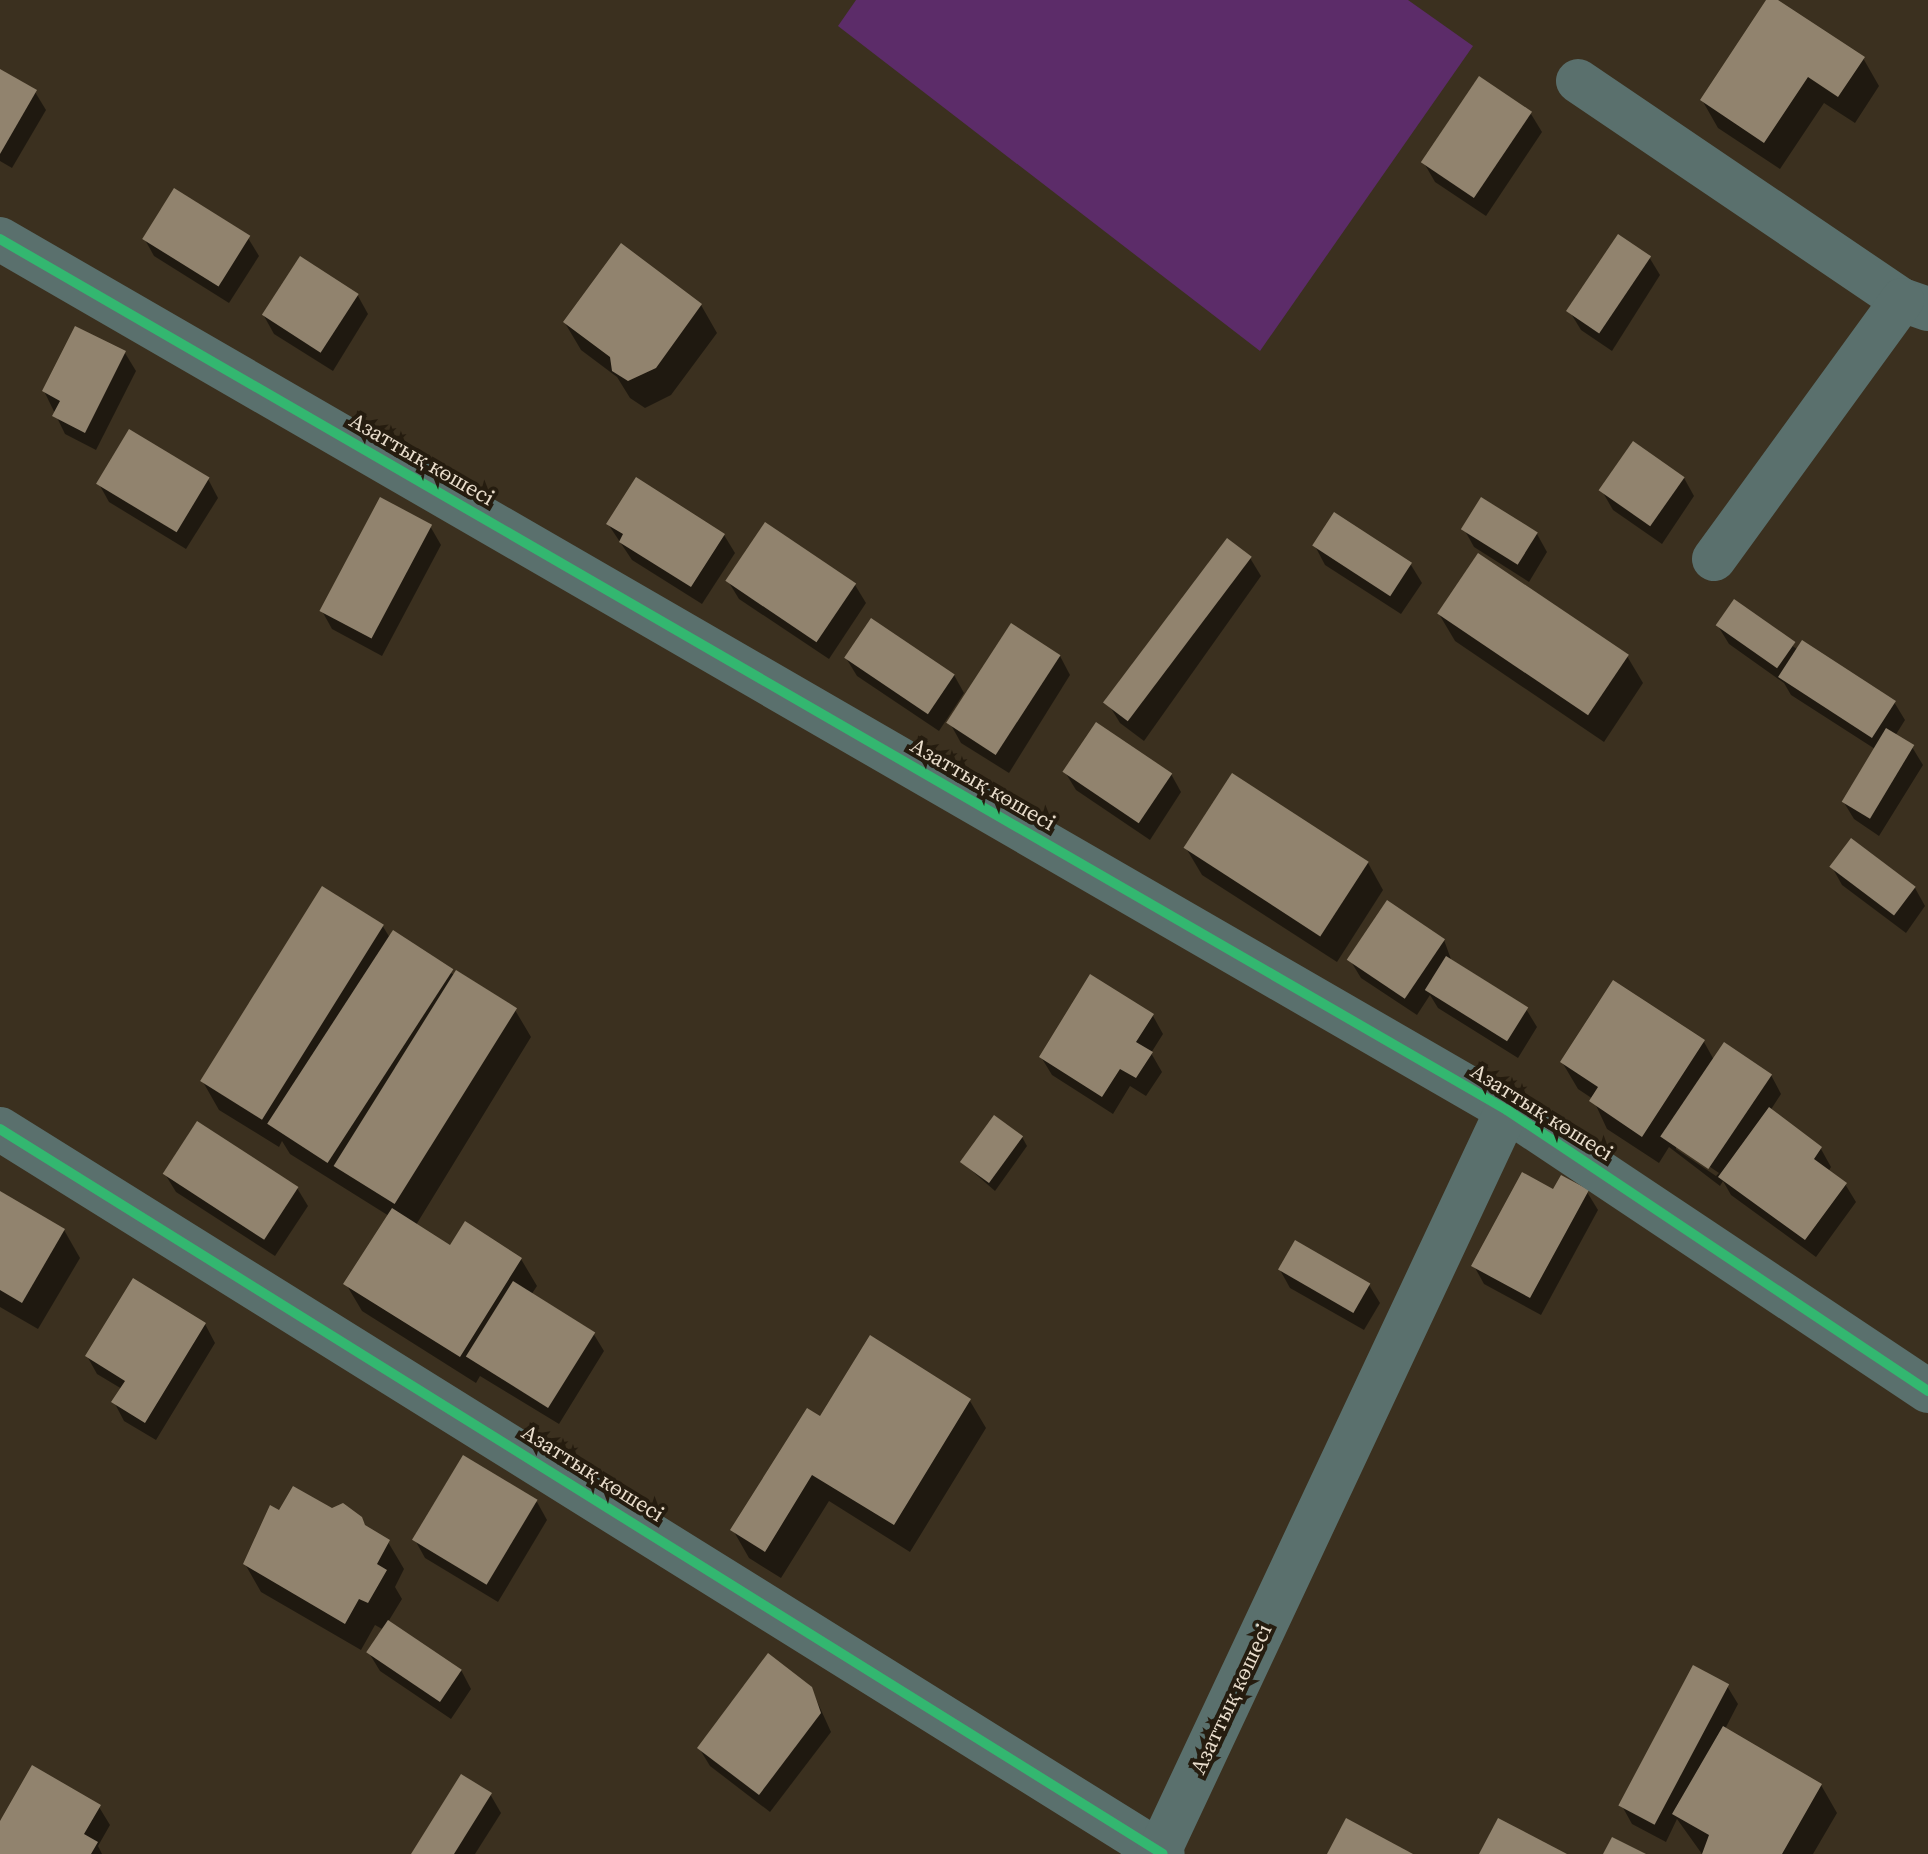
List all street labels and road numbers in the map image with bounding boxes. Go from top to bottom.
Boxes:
street label: Азаттық көшесі [345,407,499,511]
street label: Азаттық көшесі [906,732,1060,836]
street label: Азаттық көшесі [1466,1058,1618,1166]
street label: Азаттық көшесі [517,1419,669,1527]
street label: Азаттық көшесі [1185,1620,1277,1778]

